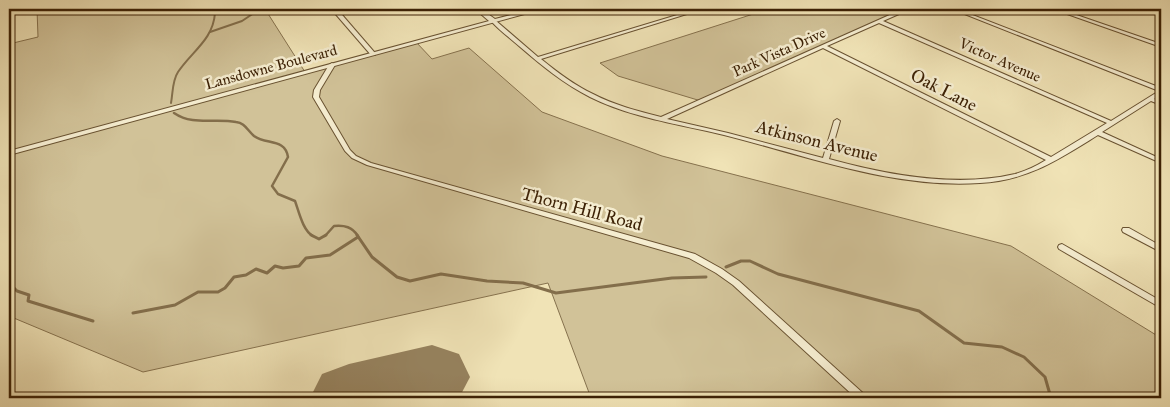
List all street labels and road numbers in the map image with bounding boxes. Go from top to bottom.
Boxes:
street label: Park Vista Drive [730,23,828,81]
street label: Victor Avenue [955,34,1044,86]
street label: Lansdowne Boulevard [203,41,339,93]
street label: Oak Lane [907,64,981,116]
street label: Atkinson Avenue [753,115,880,167]
street label: Thorn Hill Road [519,182,645,236]

